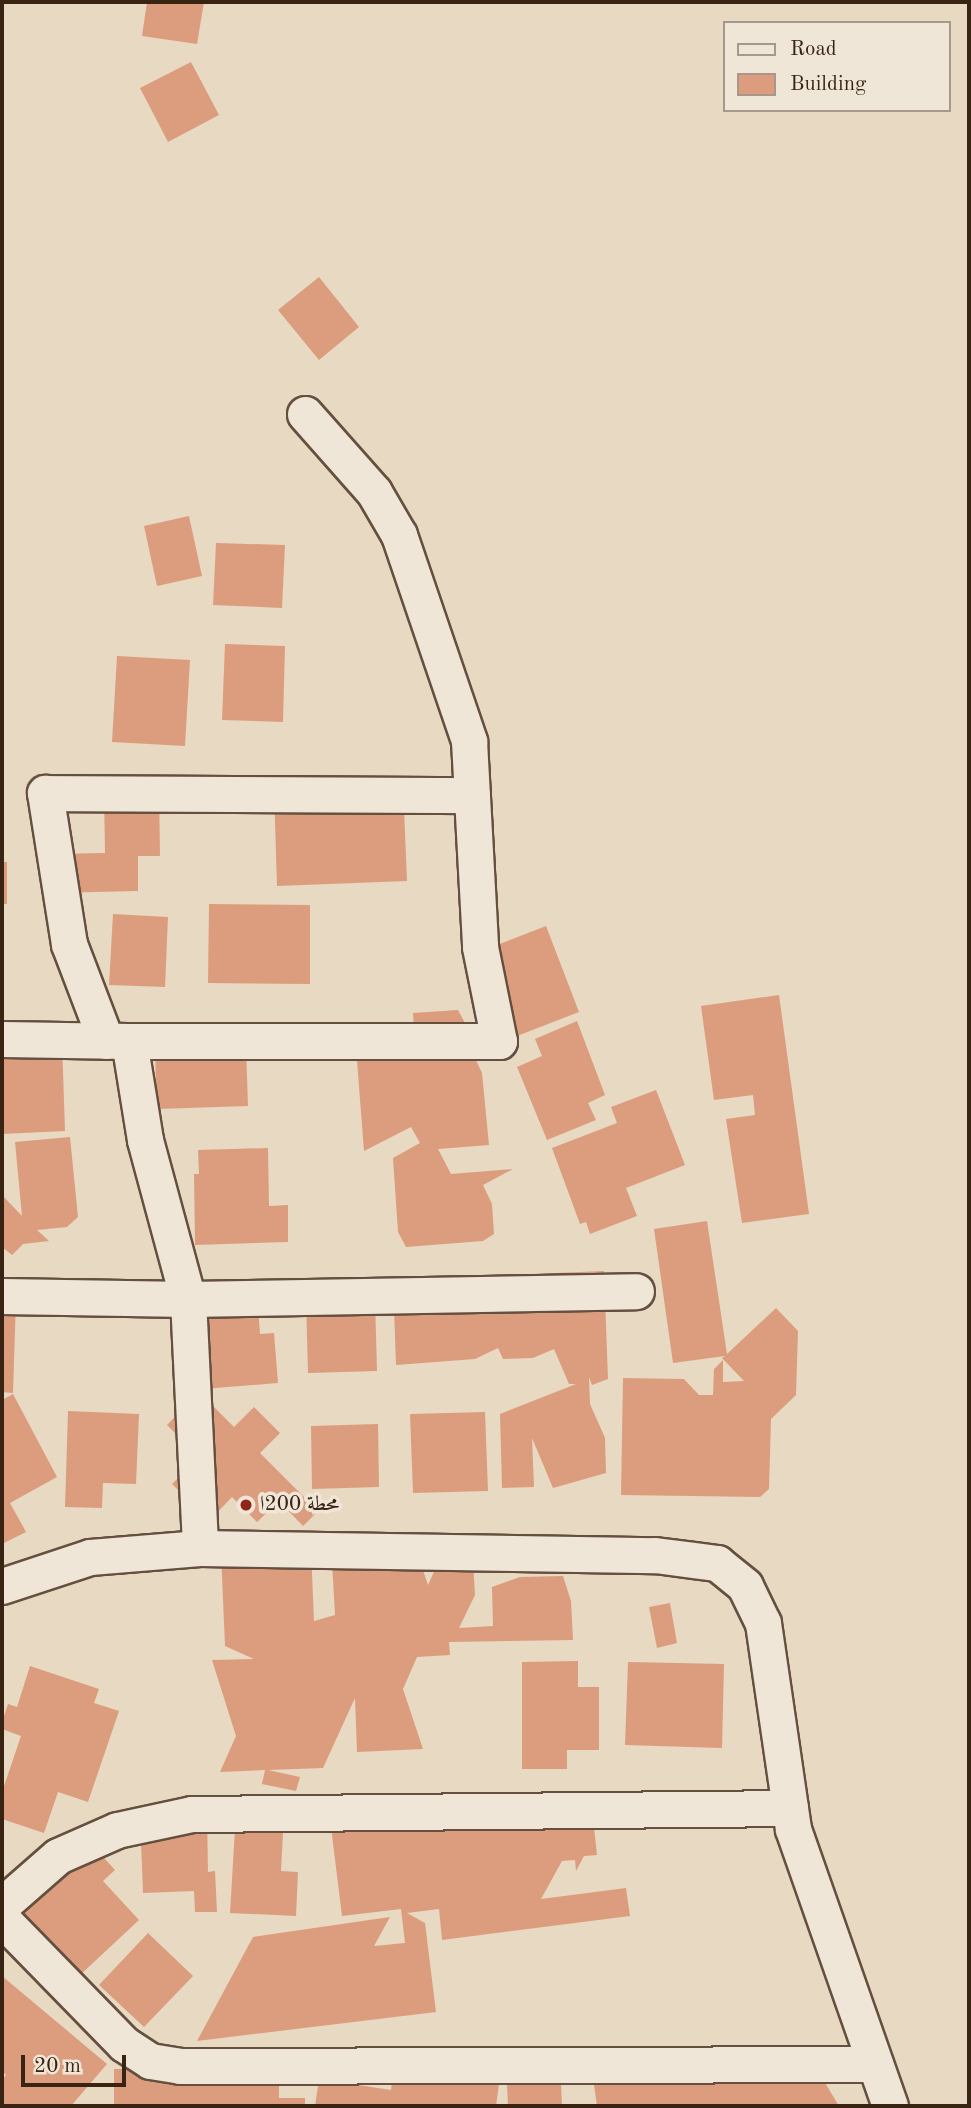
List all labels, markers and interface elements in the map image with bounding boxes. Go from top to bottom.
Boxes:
legend [722,21,950,112]
text: Road [790,39,837,60]
text: Building [790,74,866,95]
place label: محطة 200ا [260,1492,339,1518]
marker: محطة 200ا [238,1497,254,1513]
scale bar [24,2042,130,2086]
text: 20 m [34,2056,81,2077]

